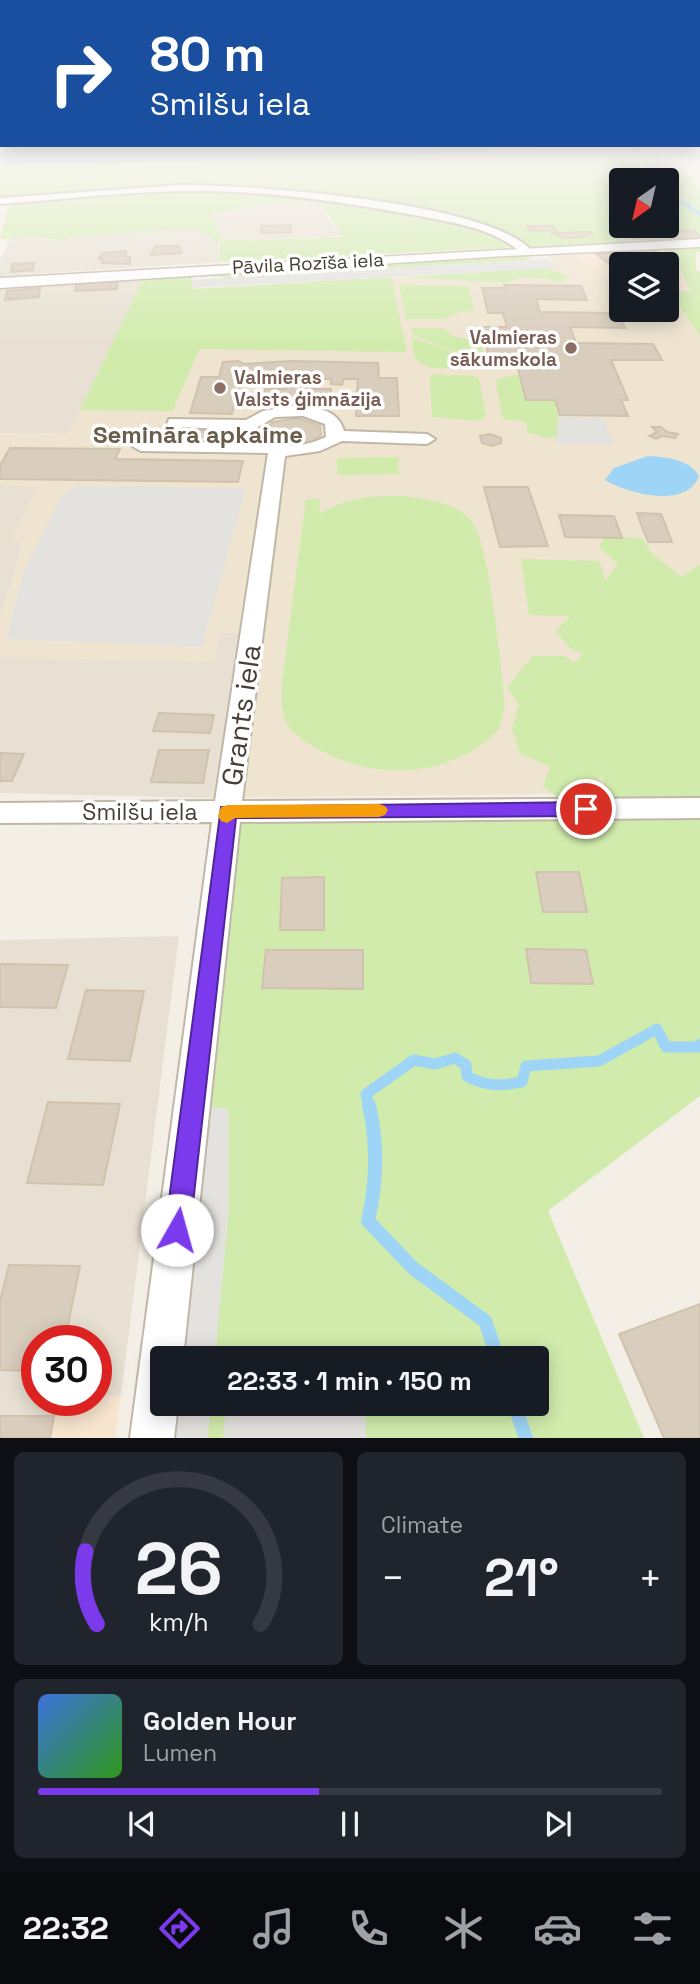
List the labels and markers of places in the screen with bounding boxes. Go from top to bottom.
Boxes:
place label: Valmieras sākumskola [450,325,557,372]
marker: Valmieras sākumskola [563,340,579,356]
place label: Valmieras Valsts ģimnāzija [234,365,381,412]
marker: Valmieras Valsts ģimnāzija [212,380,228,396]
pin [556,779,616,839]

